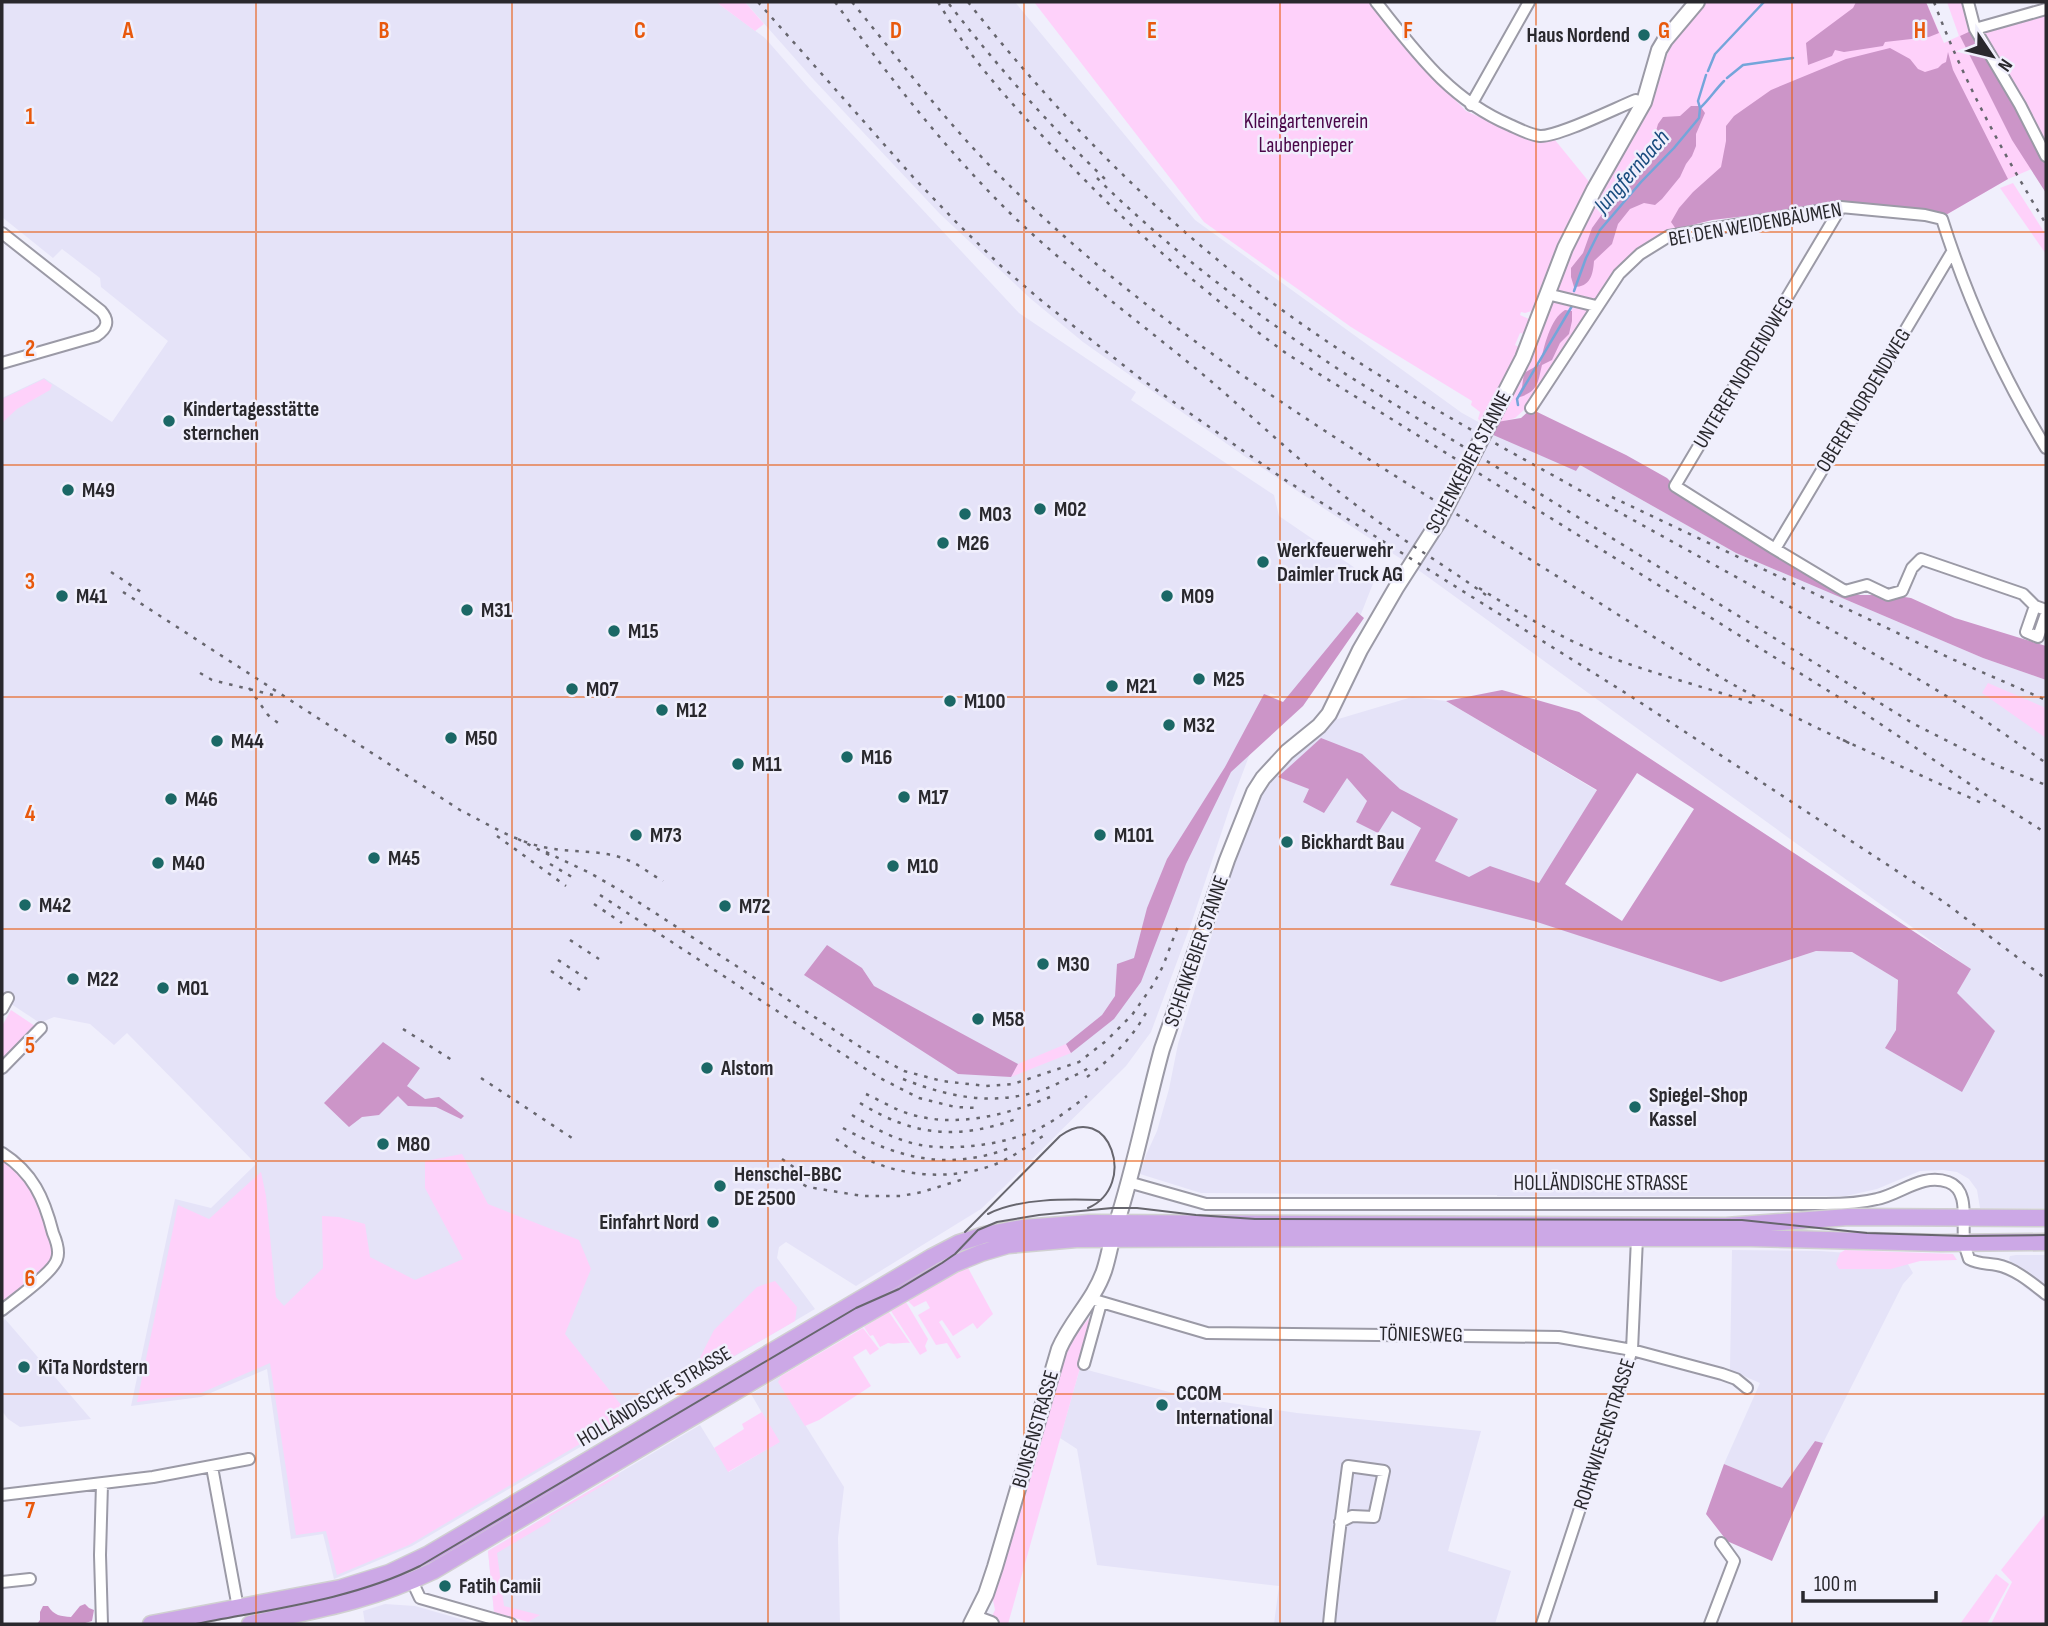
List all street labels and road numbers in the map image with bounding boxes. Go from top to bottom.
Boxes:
street label: BEI DEN WEIDENBÄUMEN [1667,197,1844,252]
street label: UNTERER NORDENDWEG [1688,292,1799,453]
street label: OBERER NORDENDWEG [1811,324,1916,477]
street label: SCHENKEBIER STANNE [1420,387,1517,538]
street label: SCHENKEBIER STANNE [1159,872,1234,1030]
street label: HOLLÄNDISCHE STRASSE [1513,1171,1689,1196]
street label: TÖNIESWEG [1379,1321,1463,1348]
street label: HOLLÄNDISCHE STRASSE [573,1341,736,1452]
street label: ROHRWIESENSTRASSE [1568,1356,1641,1513]
street label: BUNSENSTRASSE [1007,1368,1064,1491]

